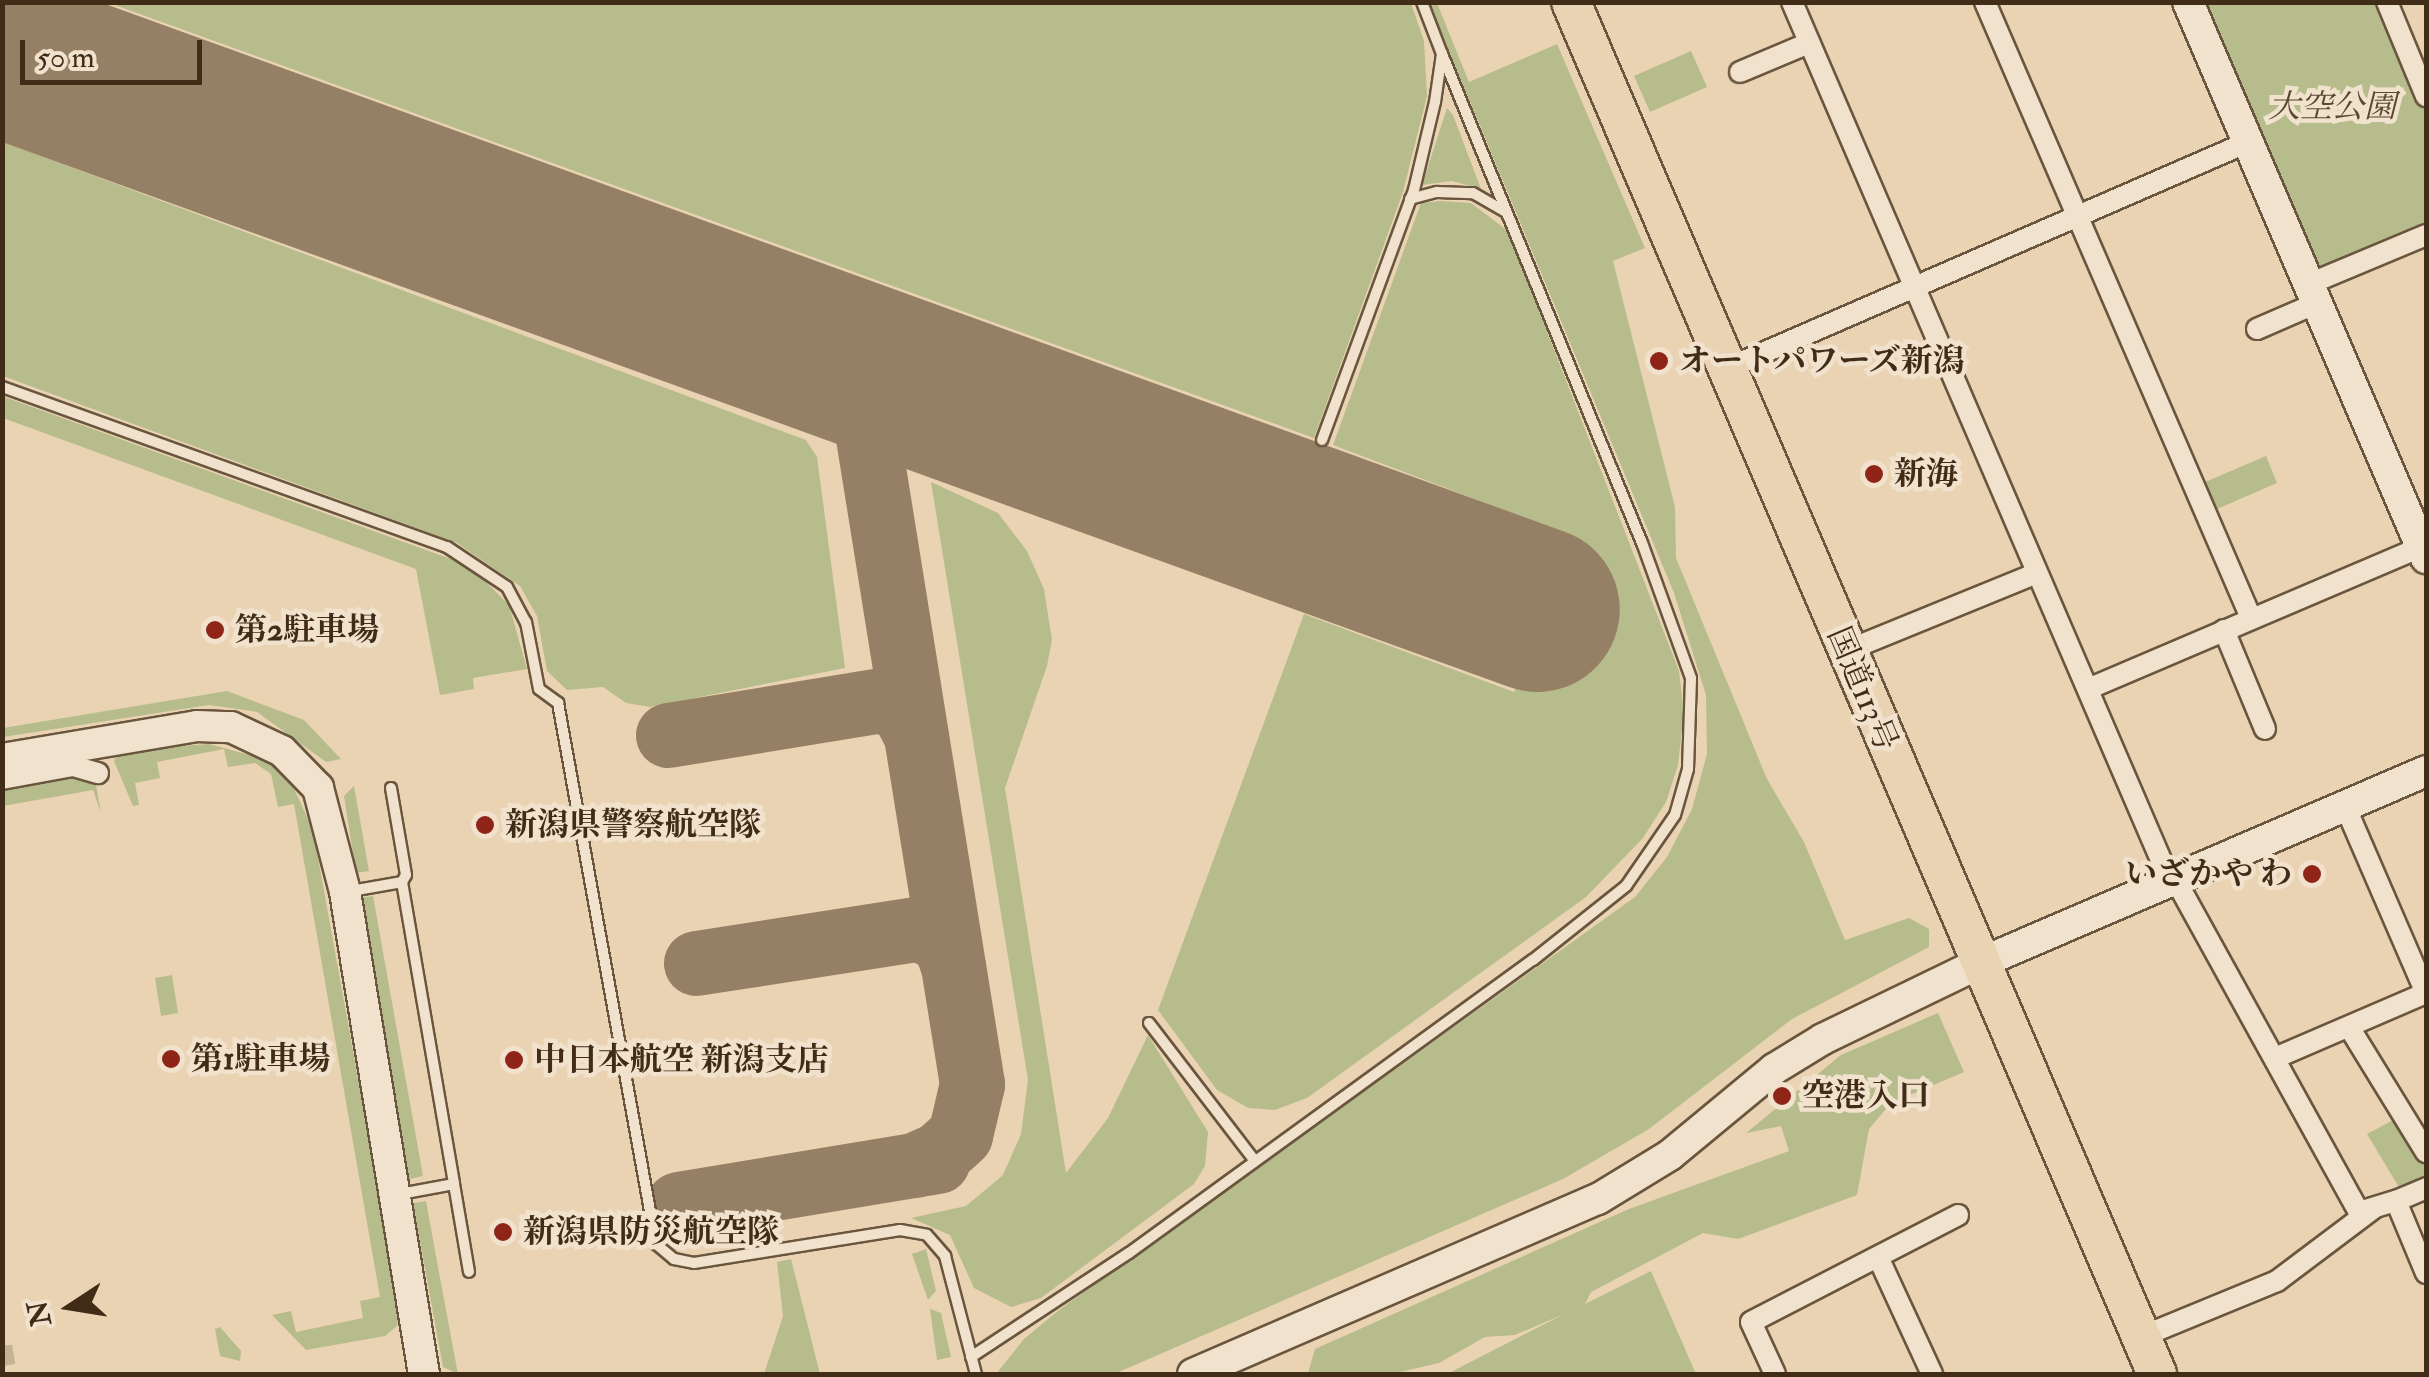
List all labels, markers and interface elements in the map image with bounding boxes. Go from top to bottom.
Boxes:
scale bar [25,20,208,82]
text: 50 m [37,39,95,76]
park label: 大空公園 [2268,88,2396,126]
place label: オートパワーズ新潟 [1679,342,1967,380]
marker: オートパワーズ新潟 [1648,350,1670,372]
place label: 新海 [1894,455,1958,493]
marker: 新海 [1863,463,1885,485]
place label: 第2駐車場 [235,611,379,649]
marker: 第2駐車場 [204,619,226,641]
street label: 国道113号 [1819,621,1905,757]
place label: 新潟県警察航空隊 [505,806,761,844]
marker: 新潟県警察航空隊 [474,814,496,836]
place label: いざかや わ [2125,855,2292,893]
marker: いざかや わ [2301,863,2323,885]
place label: 第1駐車場 [191,1040,330,1078]
place label: 中日本航空 新潟支店 [534,1041,829,1079]
marker: 第1駐車場 [160,1048,182,1070]
marker: 中日本航空 新潟支店 [503,1049,525,1071]
place label: 空港入口 [1802,1077,1930,1115]
marker: 空港入口 [1771,1085,1793,1107]
place label: 新潟県防災航空隊 [523,1213,779,1251]
marker: 新潟県防災航空隊 [492,1221,514,1243]
north arrow [20,1257,120,1357]
text: N [20,1297,60,1329]

